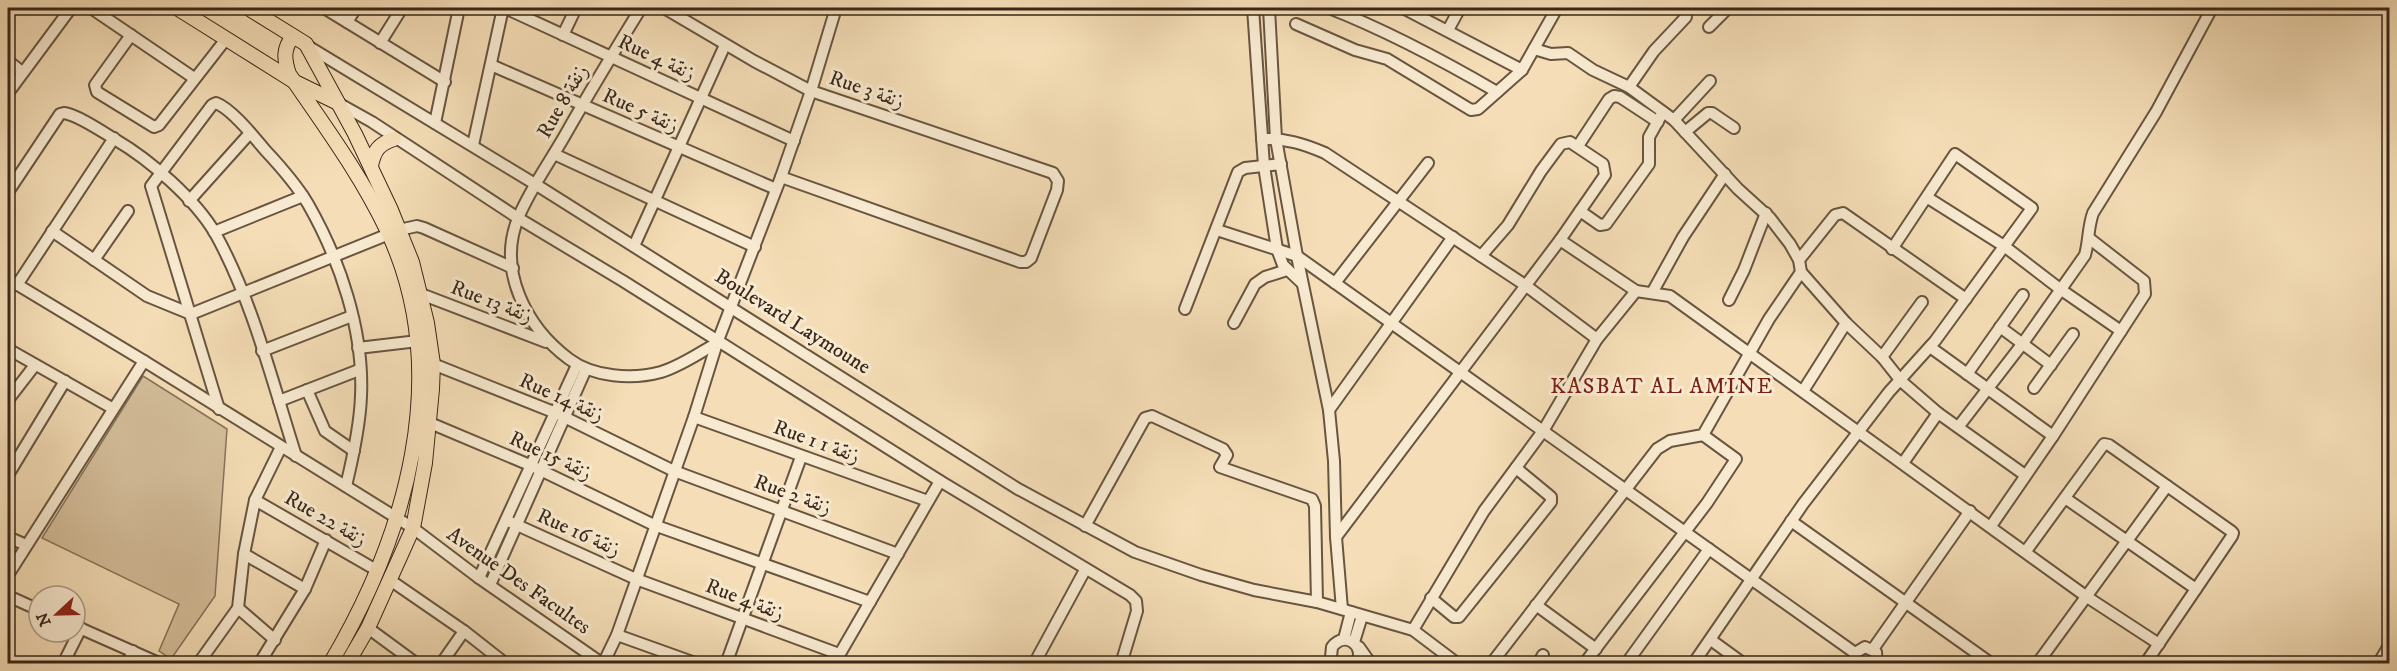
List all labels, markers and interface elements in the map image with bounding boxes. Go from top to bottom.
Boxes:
street label: Rue 4 زنقة [614,29,699,87]
street label: Rue 8 زنقة [531,60,594,143]
street label: Rue 3 زنقة [826,65,908,115]
street label: Rue 5 زنقة [599,83,683,139]
street label: Boulevard Laymoune [710,263,876,380]
street label: Rue 13 زنقة [447,274,536,329]
street label: Rue 14 زنقة [515,368,608,428]
district label: KASBAT AL AMINE [1550,373,1774,400]
street label: Rue 1 زنقة 1 [770,414,863,470]
street label: Rue 15 زنقة [505,426,596,486]
street label: Rue 2 زنقة [750,469,835,521]
street label: Rue 22 زنقة [280,485,371,553]
street label: Rue 16 زنقة [533,503,624,563]
street label: Avenue Des Facultes [441,521,595,640]
street label: Rue 4 زنقة [702,573,788,627]
north arrow [27,584,87,644]
text: N [32,609,56,629]

